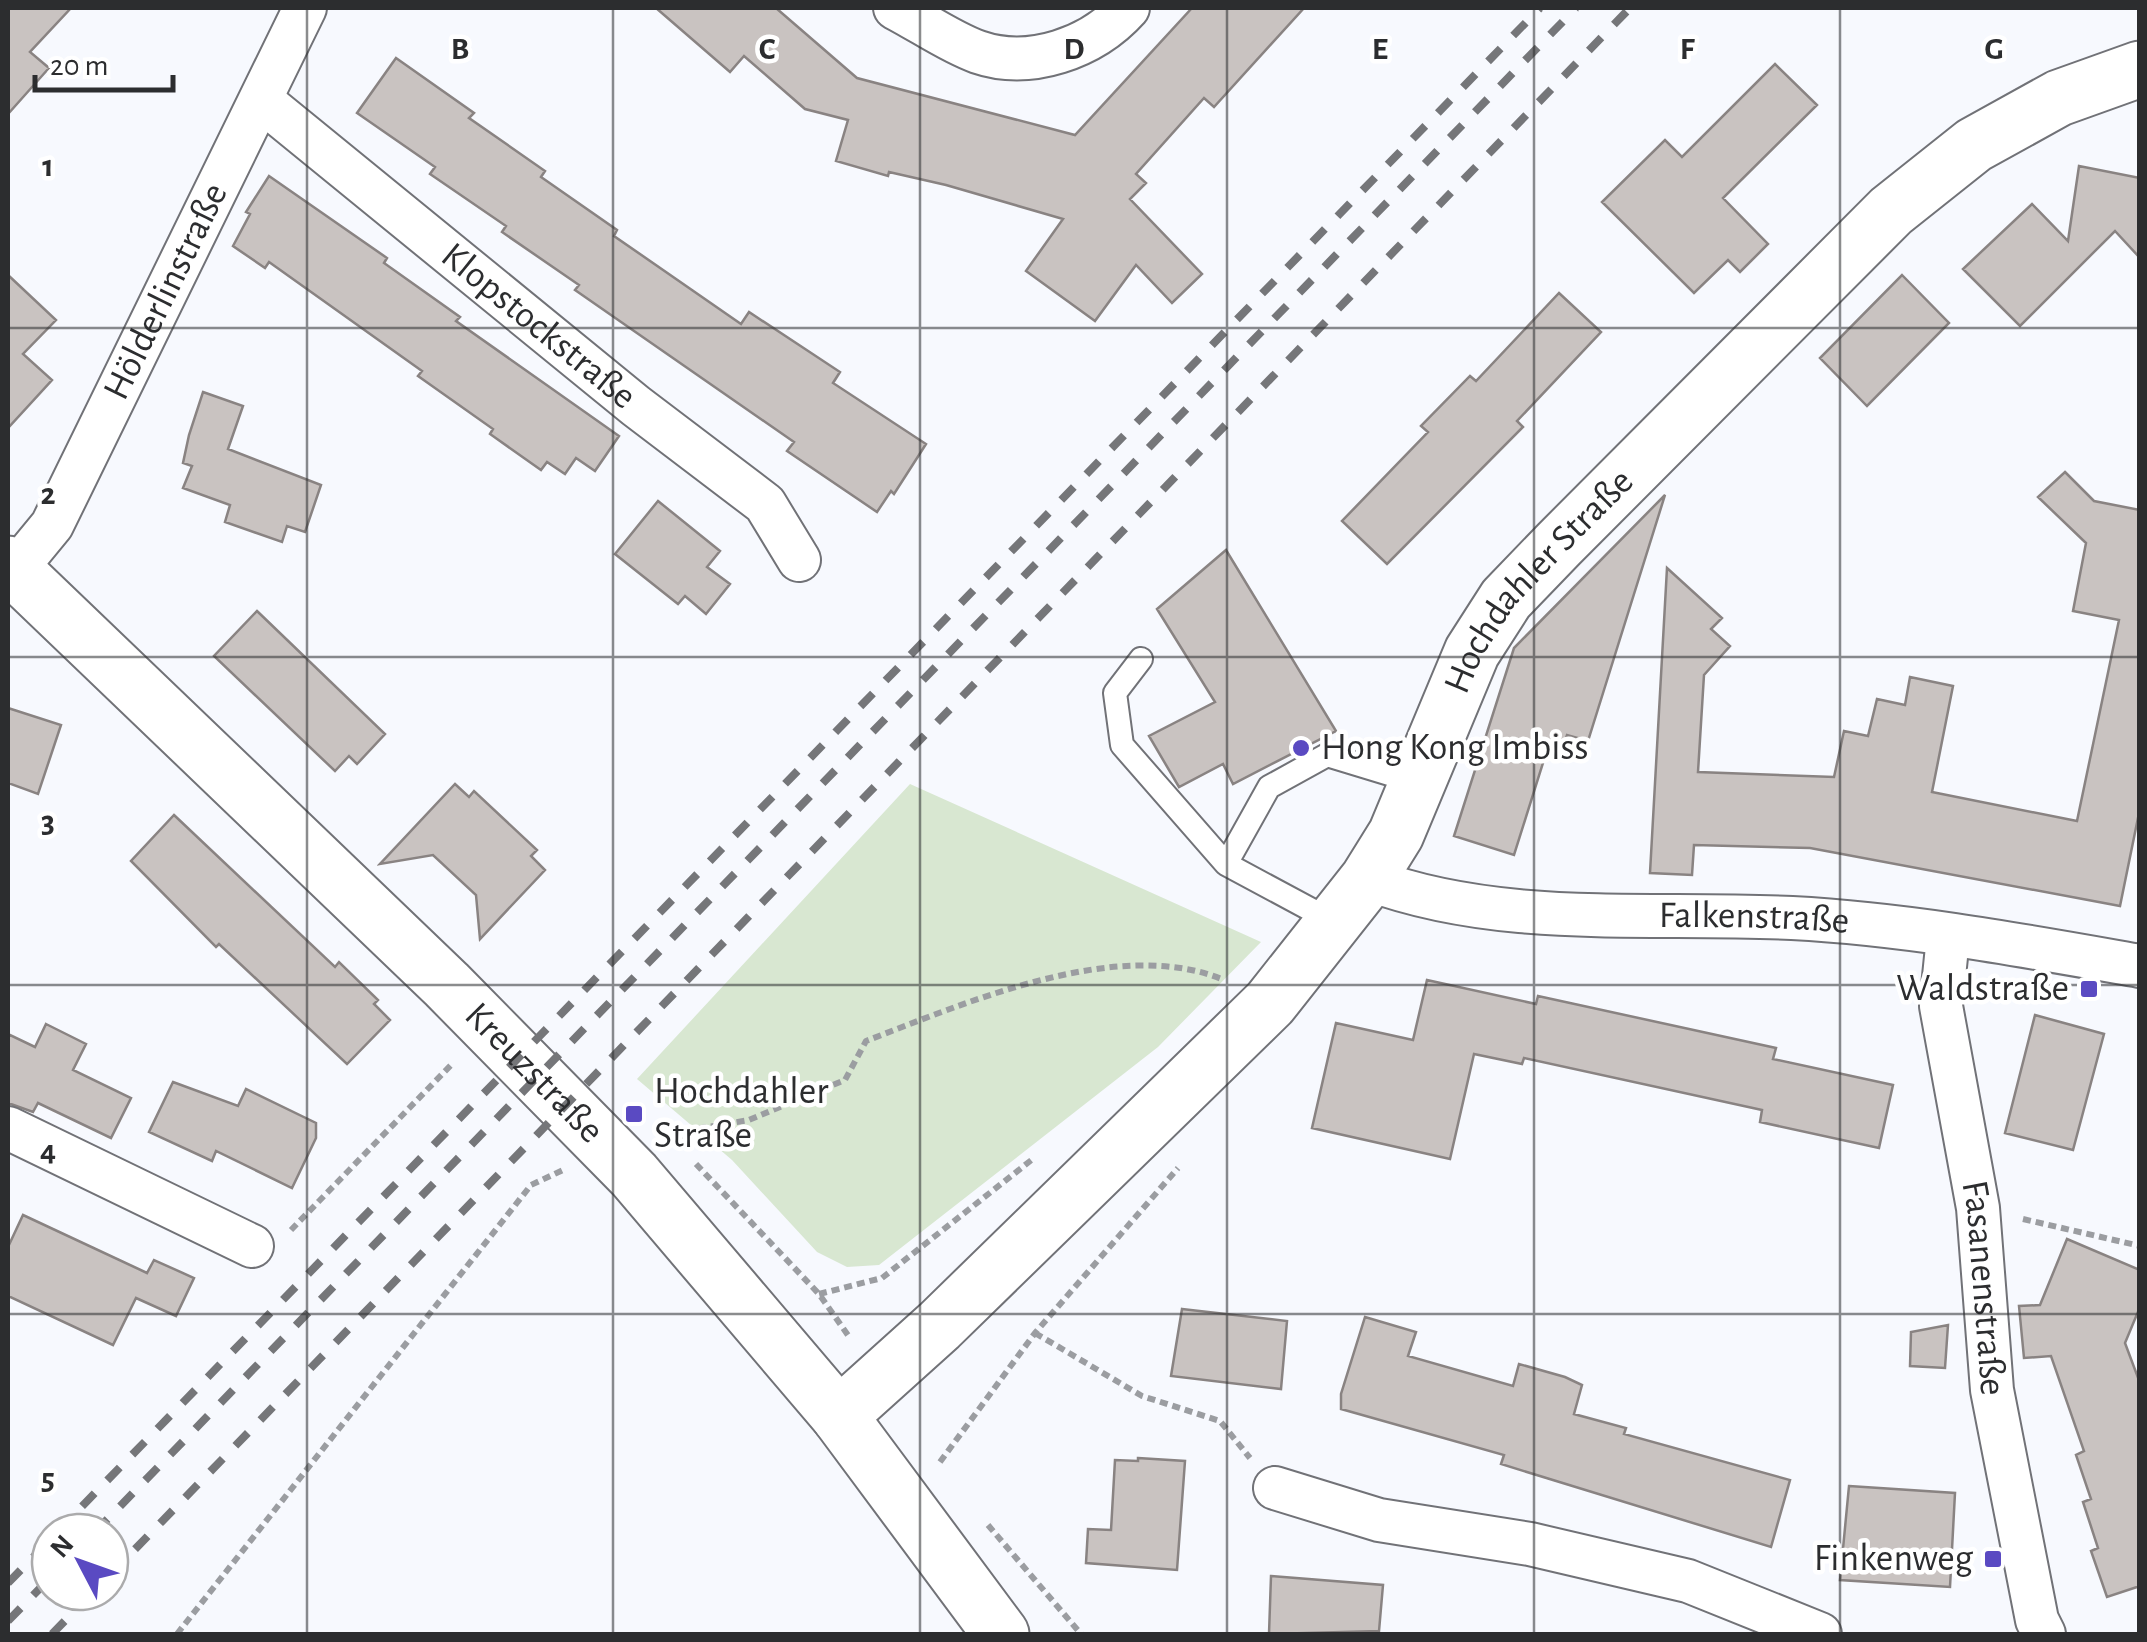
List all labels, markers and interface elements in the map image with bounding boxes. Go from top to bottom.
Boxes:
scale bar [35,30,172,92]
text: B [451,33,469,65]
text: C [759,33,776,65]
text: D [1064,33,1085,65]
text: E [1372,33,1388,65]
text: F [1680,33,1696,65]
text: G [1984,33,2004,65]
text: 20 m [50,51,108,81]
text: 1 [42,150,54,182]
street label: Hölderlinstraße [97,178,235,406]
street label: Klopstockstraße [434,236,643,417]
street label: Hochdahler Straße [1438,462,1641,699]
text: 2 [40,478,56,510]
place label: Hong Kong Imbiss [1321,729,1589,767]
marker: Hong Kong Imbiss [1290,737,1312,759]
text: 3 [41,806,55,838]
street label: Falkenstraße [1659,897,1851,941]
place label: Waldstraße [1896,970,2069,1008]
marker: Waldstraße [2078,978,2100,1000]
street label: Kreuzstraße [457,996,610,1150]
place label: Hochdahler Straße [654,1073,829,1155]
marker: Hochdahler Straße [623,1103,645,1125]
text: 4 [40,1135,56,1167]
street label: Fasanenstraße [1954,1178,2011,1397]
text: 5 [41,1463,55,1495]
north arrow [30,1512,130,1612]
text: N [46,1530,80,1563]
place label: Finkenweg [1814,1540,1973,1578]
marker: Finkenweg [1982,1548,2004,1570]

